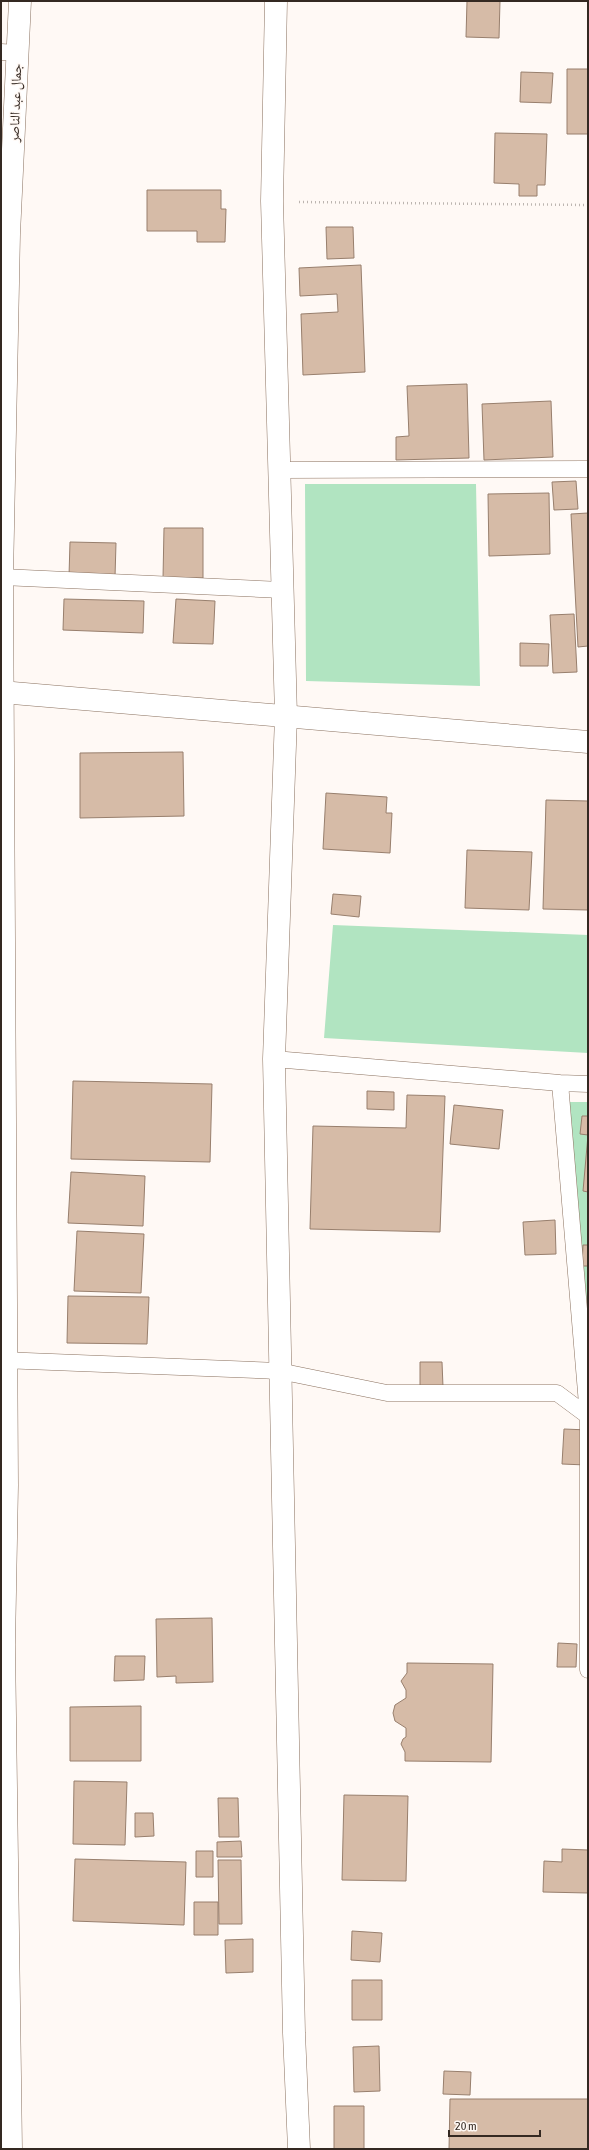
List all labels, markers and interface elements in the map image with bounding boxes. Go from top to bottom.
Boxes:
street label: جمال عبد الناصر [6,63,25,144]
scale bar [449,2112,540,2138]
text: 20 m [455,2119,477,2133]

